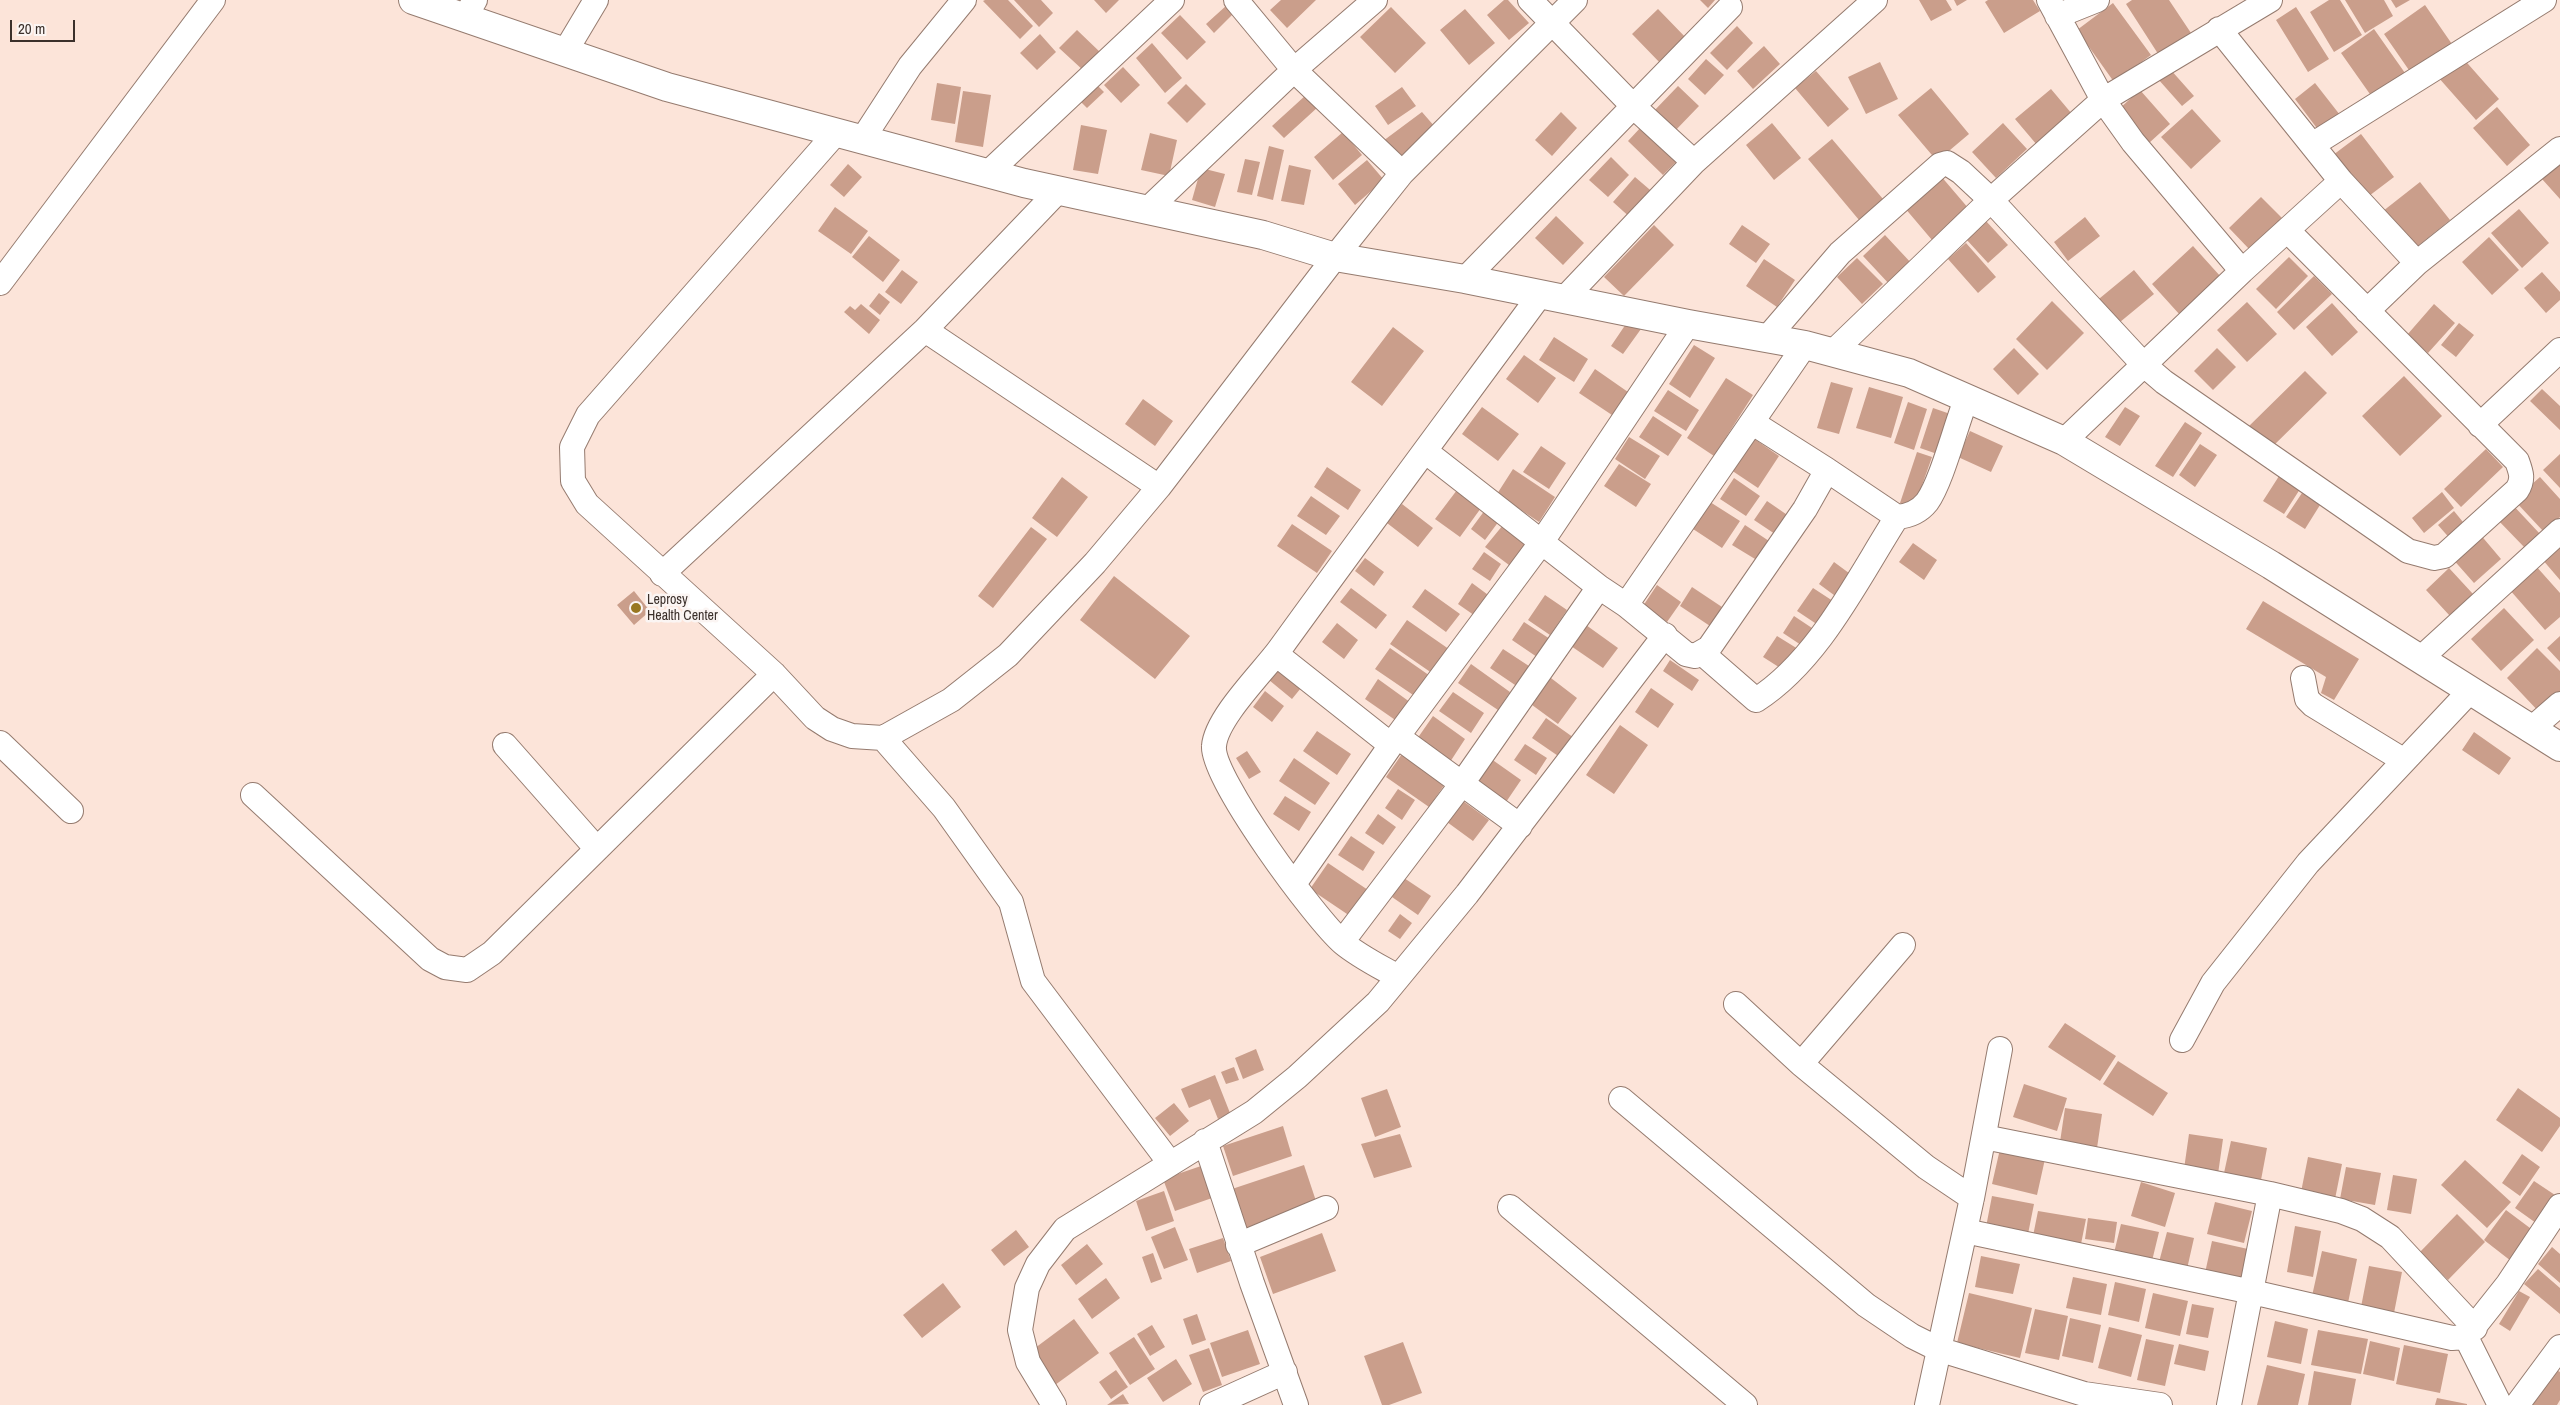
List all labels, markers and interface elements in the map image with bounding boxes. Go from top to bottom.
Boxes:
scale bar [12,10,78,42]
text: 20 m [18,18,45,39]
place label: Leprosy Health Center [647,592,718,624]
marker: Leprosy Health Center [629,601,643,615]

